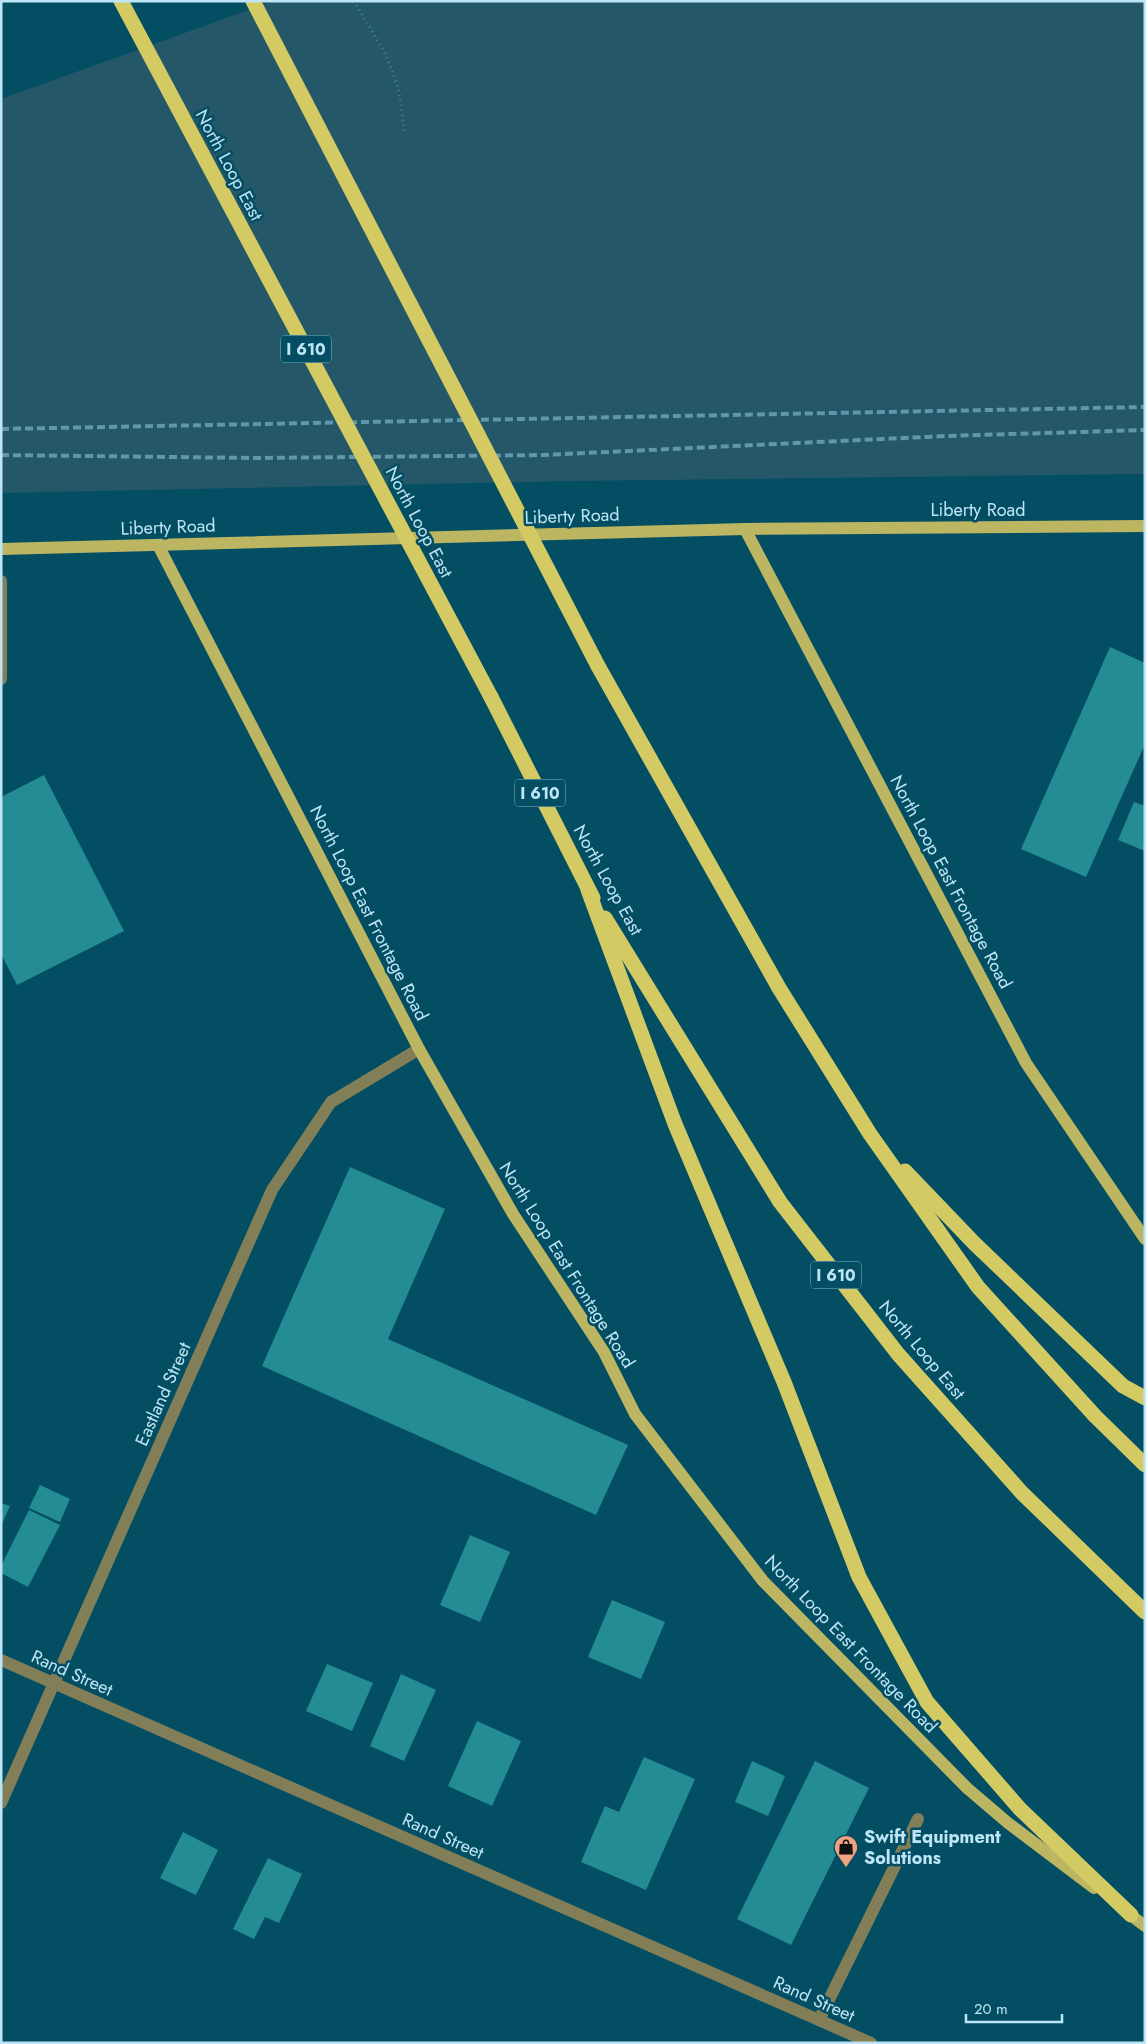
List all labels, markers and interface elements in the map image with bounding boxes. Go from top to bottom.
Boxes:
street label: North Loop East [189,105,270,226]
road number: I 610 [281,336,331,362]
street label: North Loop East [379,462,460,583]
street label: Liberty Road [931,497,1025,523]
street label: Liberty Road [524,501,620,531]
street label: Liberty Road [120,512,216,542]
street label: North Loop East Frontage Road [884,771,1018,993]
road number: I 610 [515,780,565,806]
street label: North Loop East Frontage Road [303,801,435,1025]
street label: North Loop East [567,820,649,941]
street label: North Loop East Frontage Road [493,1157,641,1373]
road number: I 610 [811,1262,861,1288]
street label: North Loop East [873,1295,972,1406]
street label: Eastland Street [129,1337,198,1450]
street label: North Loop East Frontage Road [759,1549,943,1739]
street label: Rand Street [27,1643,118,1703]
street label: Rand Street [398,1806,489,1866]
place label: Swift Equipment Solutions [864,1824,1001,1871]
shop icon: Swift Equipment Solutions [833,1834,859,1868]
street label: Rand Street [769,1969,860,2029]
scale bar [966,1992,1062,2024]
text: 20 m [974,1998,1008,2020]

